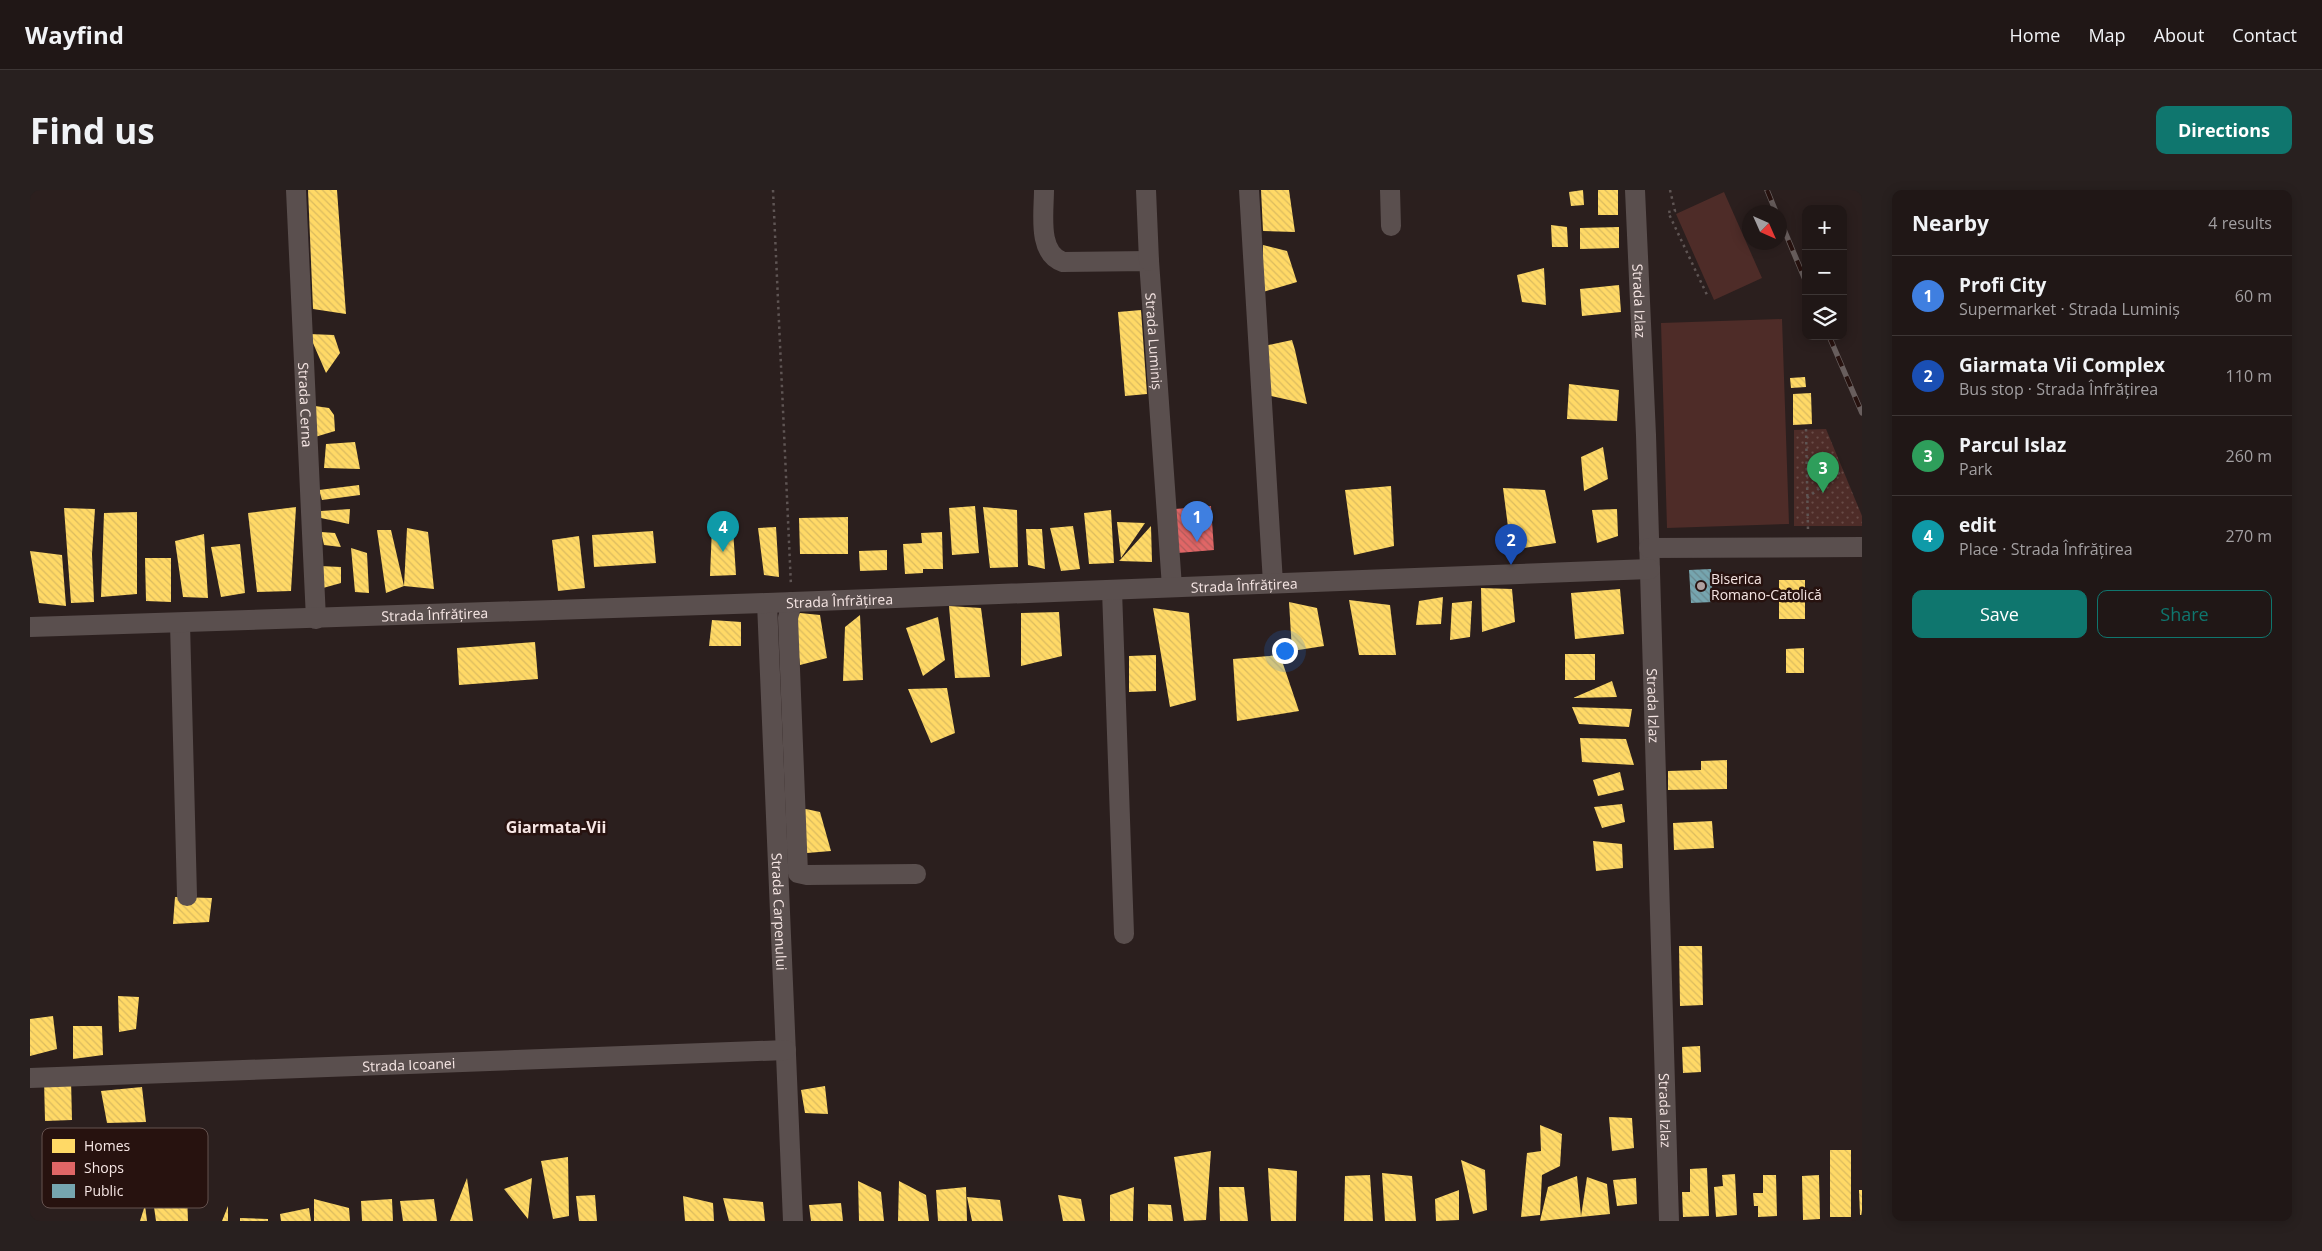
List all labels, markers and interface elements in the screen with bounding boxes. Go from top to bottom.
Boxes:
text: Wayfind [25,18,124,51]
text: Home [2010,23,2060,47]
text: Map [2088,23,2126,47]
text: About [2154,23,2204,47]
text: Contact [2232,23,2297,47]
button: Directions [2156,106,2292,154]
text: Find us [30,107,155,154]
north arrow [1742,205,1787,250]
map controls [1802,205,1847,340]
button: + [1802,205,1847,250]
text: Nearby [1912,209,1989,237]
text: 4 results [2208,212,2272,234]
button: − [1802,250,1847,295]
street label: Strada Izlaz [1629,263,1651,339]
text: Profi City [1959,272,2046,298]
text: 1 [1923,285,1933,307]
text: 60 m [2235,285,2272,307]
street label: Strada Luminiș [1142,292,1168,391]
button: layers [1802,295,1847,340]
text: Supermarket · Strada Luminiș [1959,298,2180,320]
text: Giarmata Vii Complex [1959,352,2165,378]
street label: Strada Cerna [295,362,317,448]
text: 2 [1923,365,1933,387]
text: 110 m [2226,365,2272,387]
text: Bus stop · Strada Înfrățirea [1959,378,2158,400]
text: Parcul Islaz [1959,432,2066,458]
text: 3 [1923,445,1933,467]
text: 260 m [2226,445,2272,467]
pin: 3 [1807,452,1839,493]
text: Park [1959,458,1992,480]
pin: 1 [1181,501,1213,542]
pin: 4 [707,511,739,552]
text: edit [1959,512,1996,538]
pin: 2 [1495,524,1527,565]
text: 4 [1923,525,1933,547]
text: 270 m [2226,525,2272,547]
text: Place · Strada Înfrățirea [1959,538,2133,560]
place label: Biserica Romano-Catolică [1711,569,1822,604]
street label: Strada Înfrățirea [1190,573,1298,596]
marker: Biserica Romano-Catolică [1695,580,1707,592]
street label: Strada Înfrățirea [786,589,893,612]
button: Save [1912,590,2087,638]
button: Share [2097,590,2272,638]
street label: Strada Înfrățirea [381,603,489,625]
your location [1272,638,1298,664]
street label: Strada Izlaz [1643,668,1665,744]
district label: Giarmata-Vii [506,816,606,838]
street label: Strada Carpenului [768,852,792,971]
street label: Strada Icoanei [362,1053,456,1075]
street label: Strada Izlaz [1655,1073,1676,1148]
legend [42,1128,208,1208]
text: Homes [84,1136,131,1155]
text: Shops [84,1158,124,1177]
text: Public [84,1181,124,1200]

